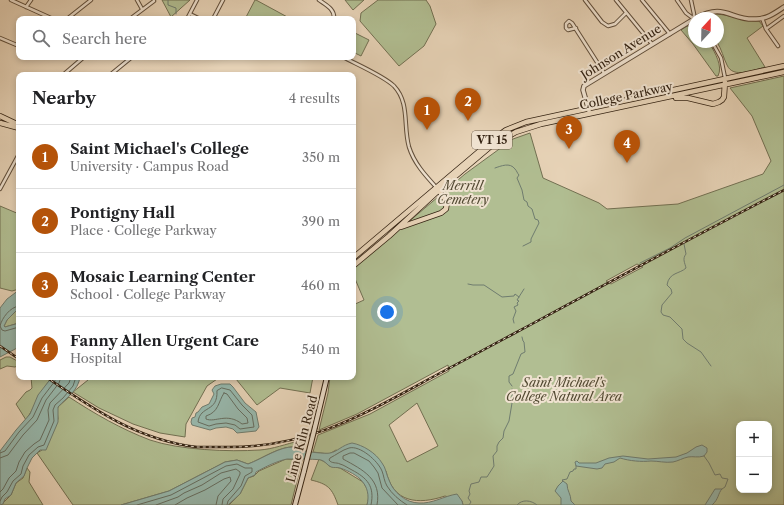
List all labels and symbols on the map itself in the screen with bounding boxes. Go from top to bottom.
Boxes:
north arrow [688,12,724,48]
street label: Johnson Avenue [576,21,664,83]
street label: College Parkway [578,78,674,113]
pin: 2 [455,88,481,121]
pin: 1 [414,97,440,130]
pin: 3 [556,116,582,149]
pin: 4 [614,130,640,163]
road number: VT 15 [472,131,512,149]
park label: Merrill Cemetery [437,178,489,207]
your location [377,302,397,322]
park label: Saint Michael's College Natural Area [506,375,622,404]
street label: Lime Kiln Road [283,393,321,484]

